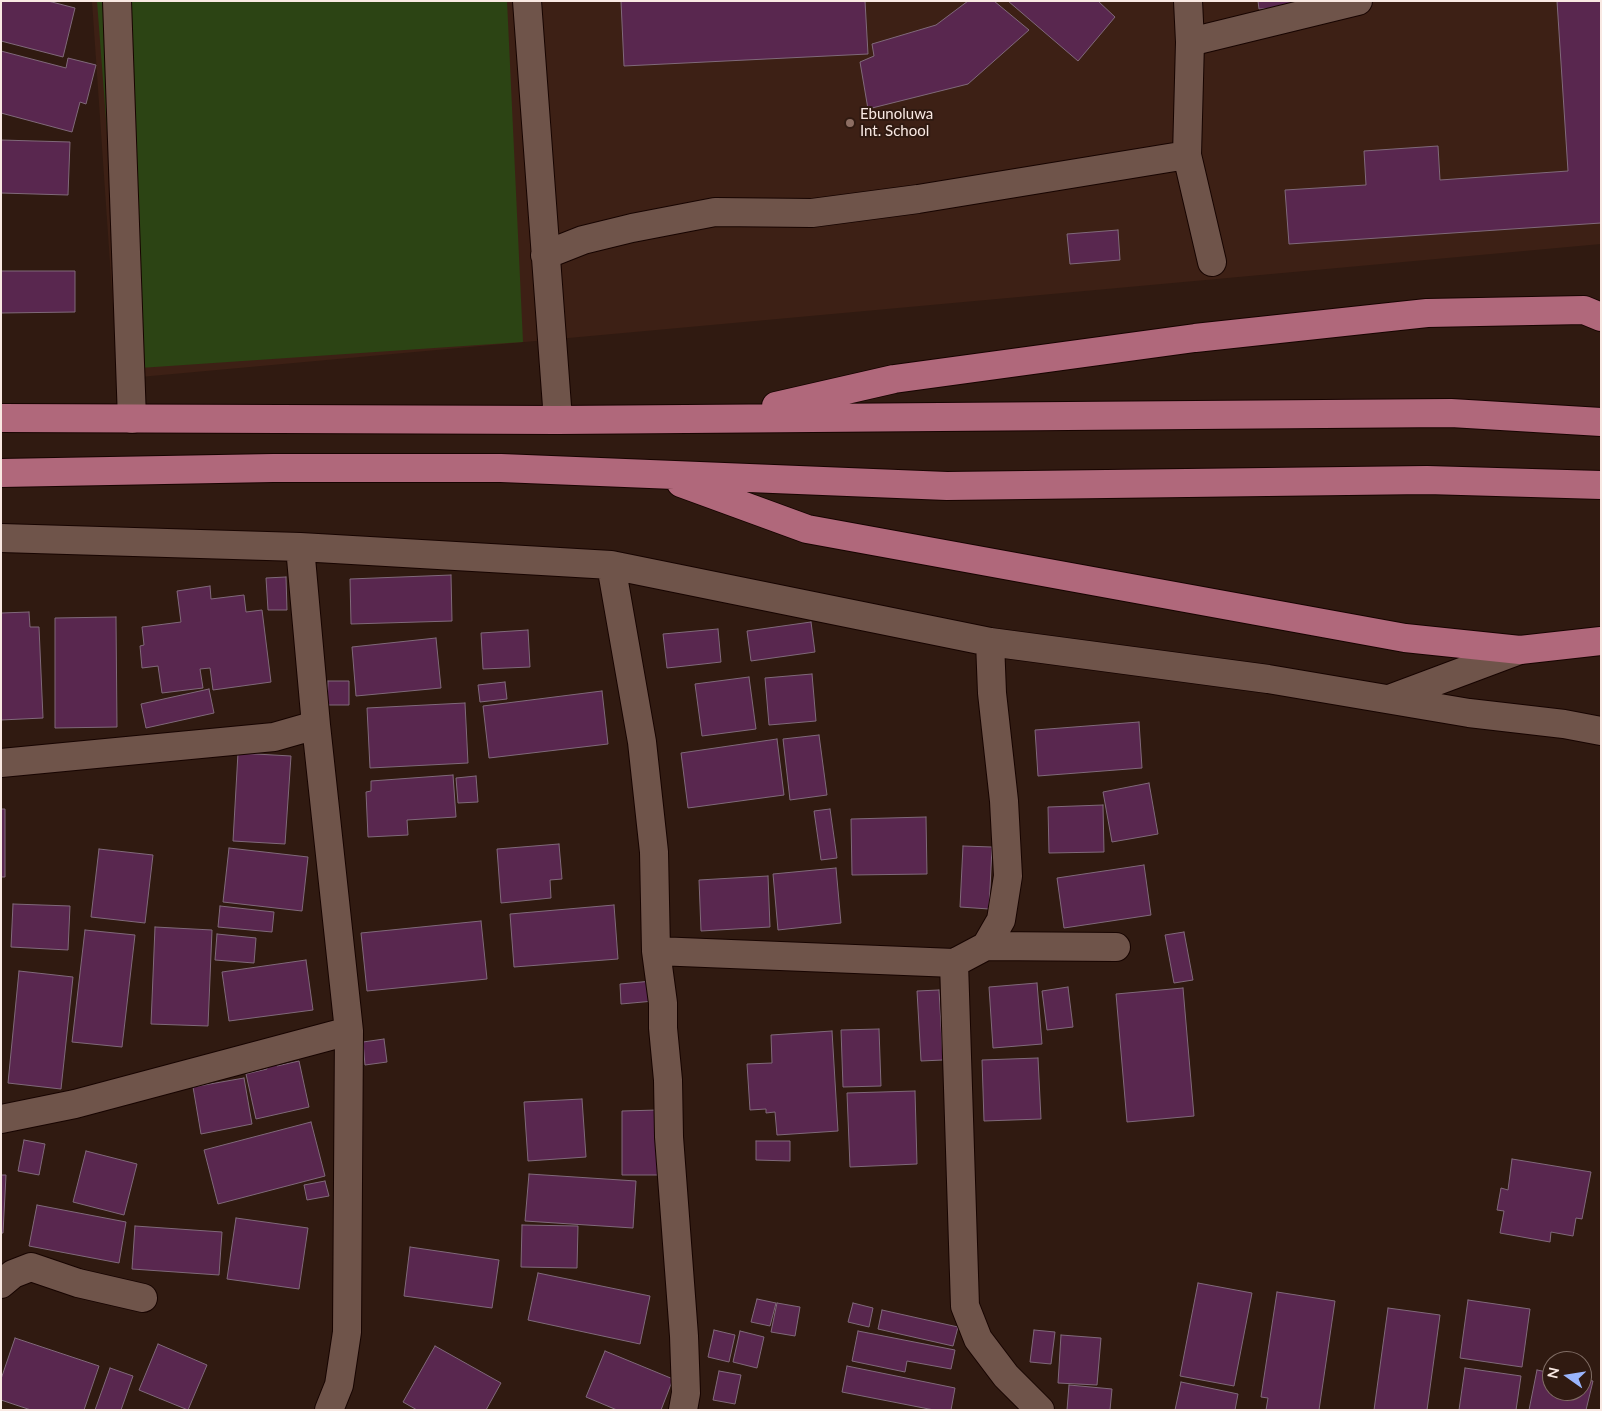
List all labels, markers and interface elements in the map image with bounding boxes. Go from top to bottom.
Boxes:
place label: Ebunoluwa Int. School [860,105,933,140]
marker: Ebunoluwa Int. School [844,117,856,129]
north arrow [1542,1351,1592,1401]
text: N [1543,1366,1562,1380]

